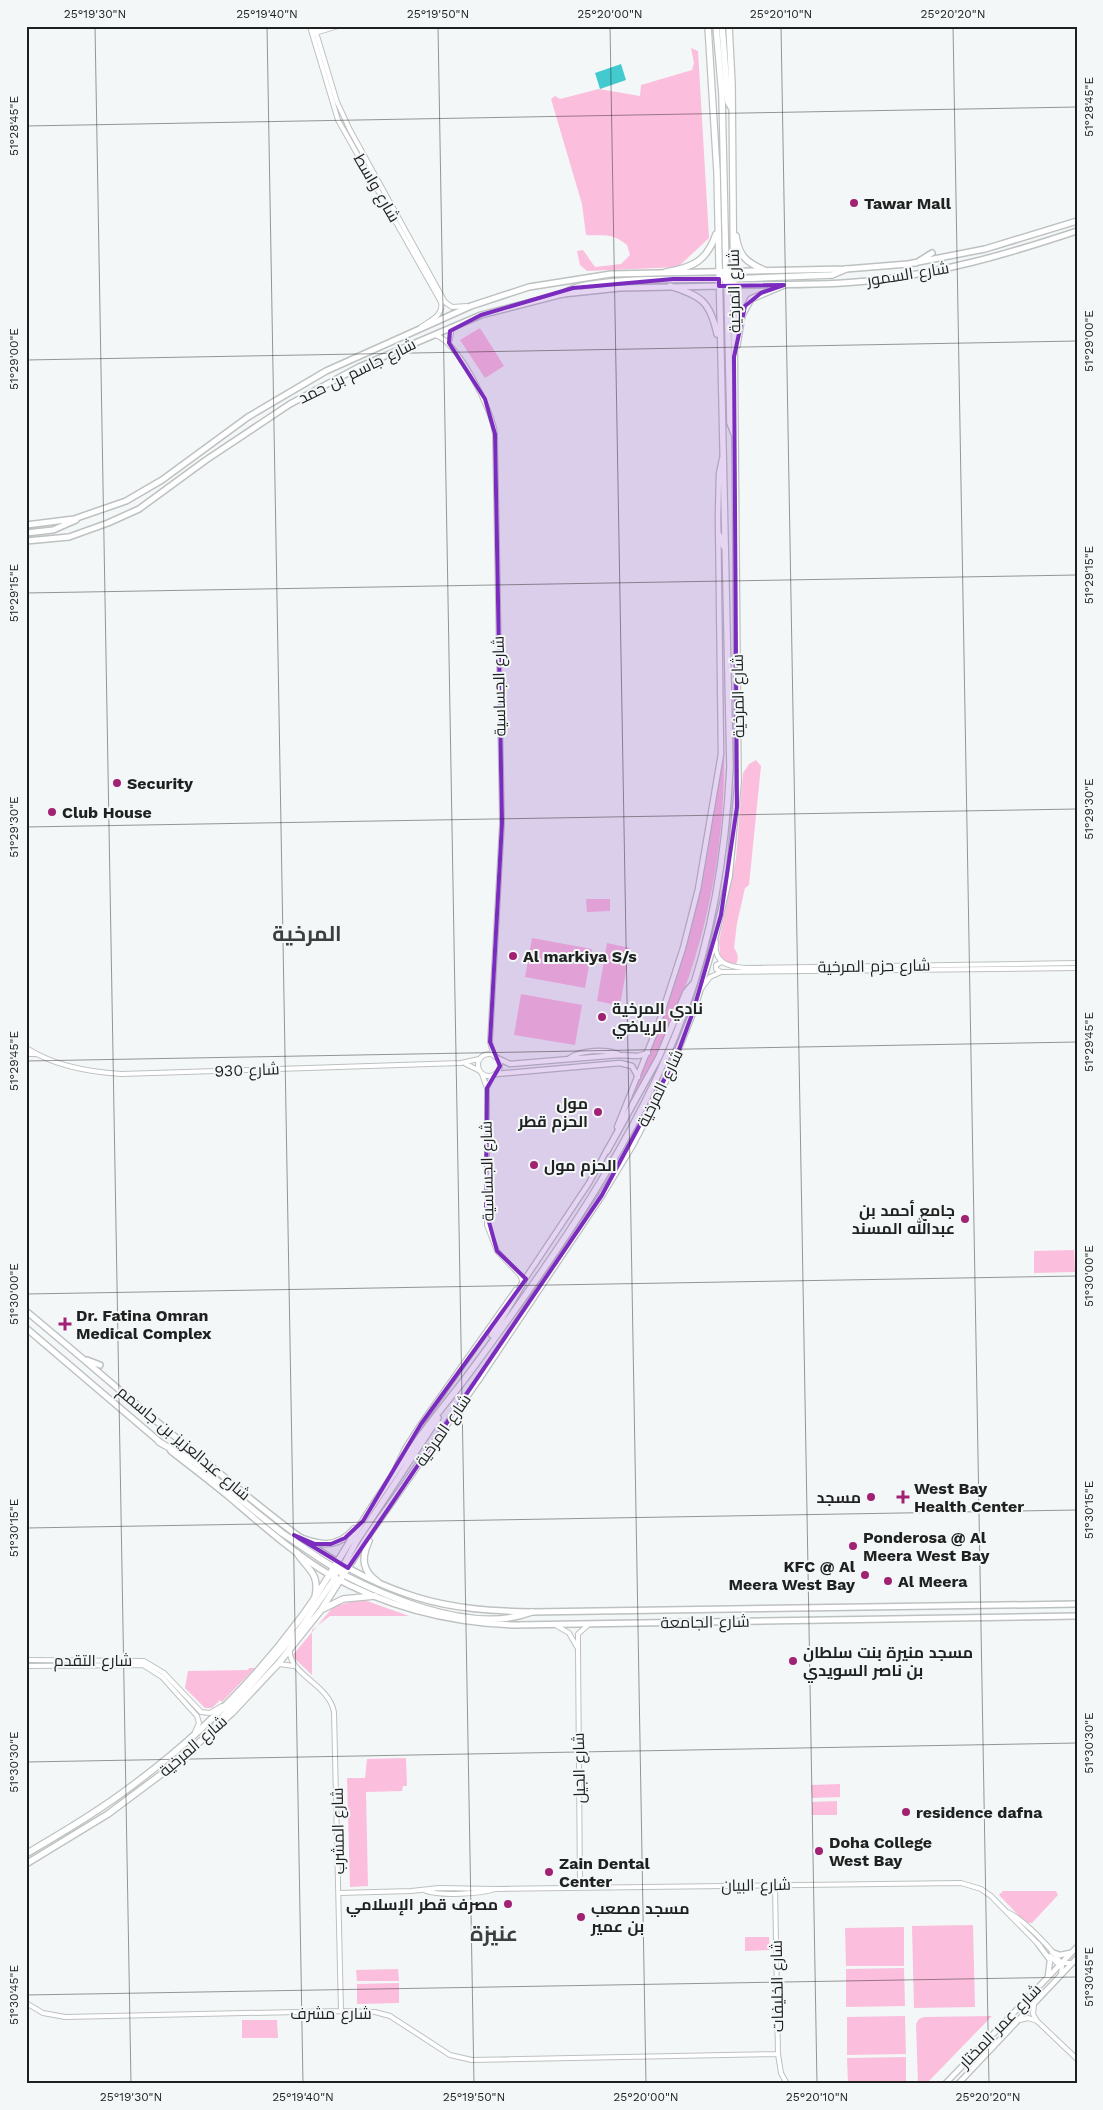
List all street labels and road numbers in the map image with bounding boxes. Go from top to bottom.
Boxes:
street label: شارع واسط [348,151,404,226]
street label: شارع المرخية [724,249,746,333]
street label: شارع السمور [864,258,951,292]
street label: شارع جاسم بن حمد [295,334,420,409]
street label: شارع الجساسية [489,636,511,736]
street label: شارع المرخية [728,654,750,738]
street label: شارع حزم المرخية [817,956,931,978]
street label: شارع المرخية [633,1046,689,1131]
street label: شارع 930 [214,1059,280,1083]
street label: شارع الجساسية [477,1121,499,1221]
street label: شارع عبدالعزيز بن جاسمم [112,1382,254,1506]
street label: شارع المرخية [411,1390,476,1471]
street label: شارع الجامعة [660,1612,750,1634]
street label: شارع التقدم [54,1651,132,1672]
street label: شارع المرخية [155,1711,232,1782]
street label: شارع الجيل [569,1732,591,1804]
street label: شارع المشرب [328,1787,350,1875]
street label: شارع البيان [721,1875,791,1897]
street label: شارع الخليفات [767,1940,789,2032]
street label: شارع عمر المختار [954,1980,1046,2074]
street label: شارع مشرف [290,2004,372,2025]

